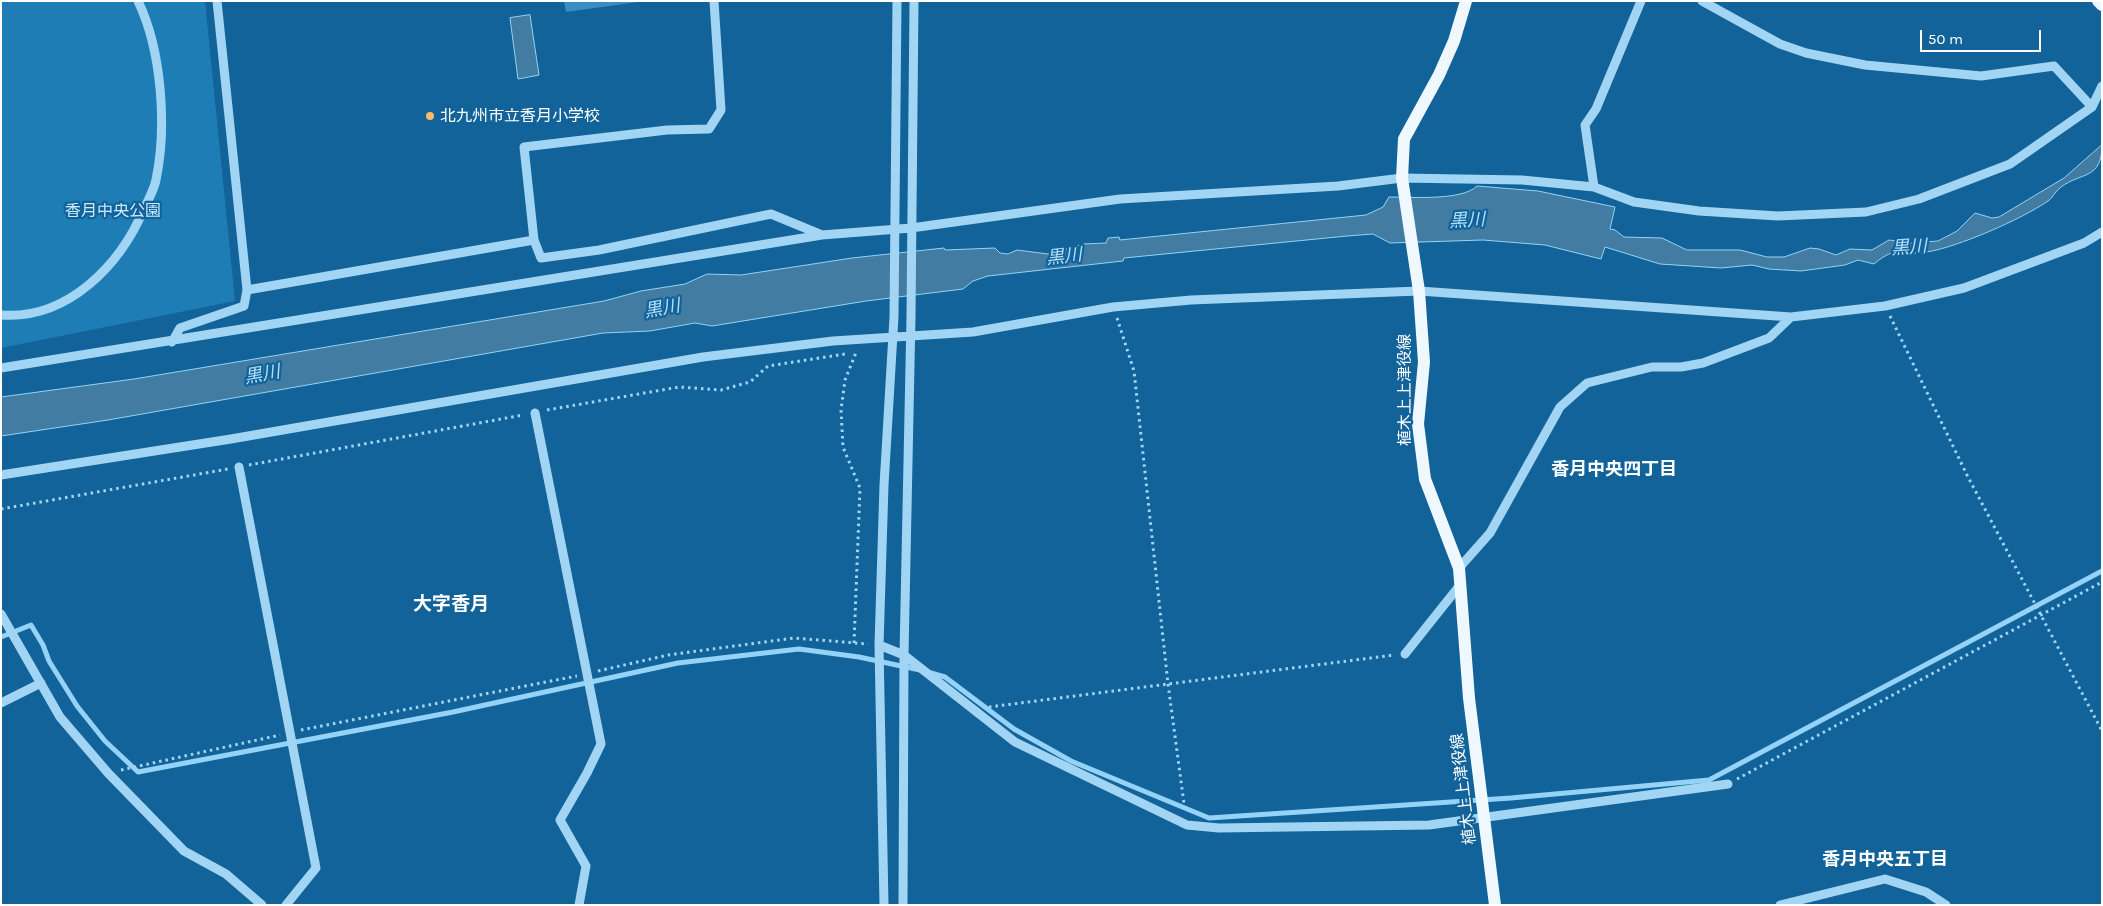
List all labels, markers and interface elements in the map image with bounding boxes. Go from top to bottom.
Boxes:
scale bar [1923,20,2044,52]
text: 50 m [1928,30,1963,48]
place label: 北九州市立香月小学校 [440,106,600,126]
marker: 北九州市立香月小学校 [424,110,436,122]
park label: 香月中央公園 [65,201,161,221]
water label: 黒川 [1448,209,1486,233]
water label: 黒川 [1890,236,1928,260]
water label: 黒川 [1045,244,1083,270]
water label: 黒川 [642,295,682,323]
street label: 植木上上津役線 [1395,334,1415,446]
water label: 黒川 [242,361,282,389]
district label: 香月中央四丁目 [1551,459,1677,481]
district label: 大字香月 [413,594,489,616]
street label: 植木上上津役線 [1448,732,1480,846]
district label: 香月中央五丁目 [1822,849,1948,871]

